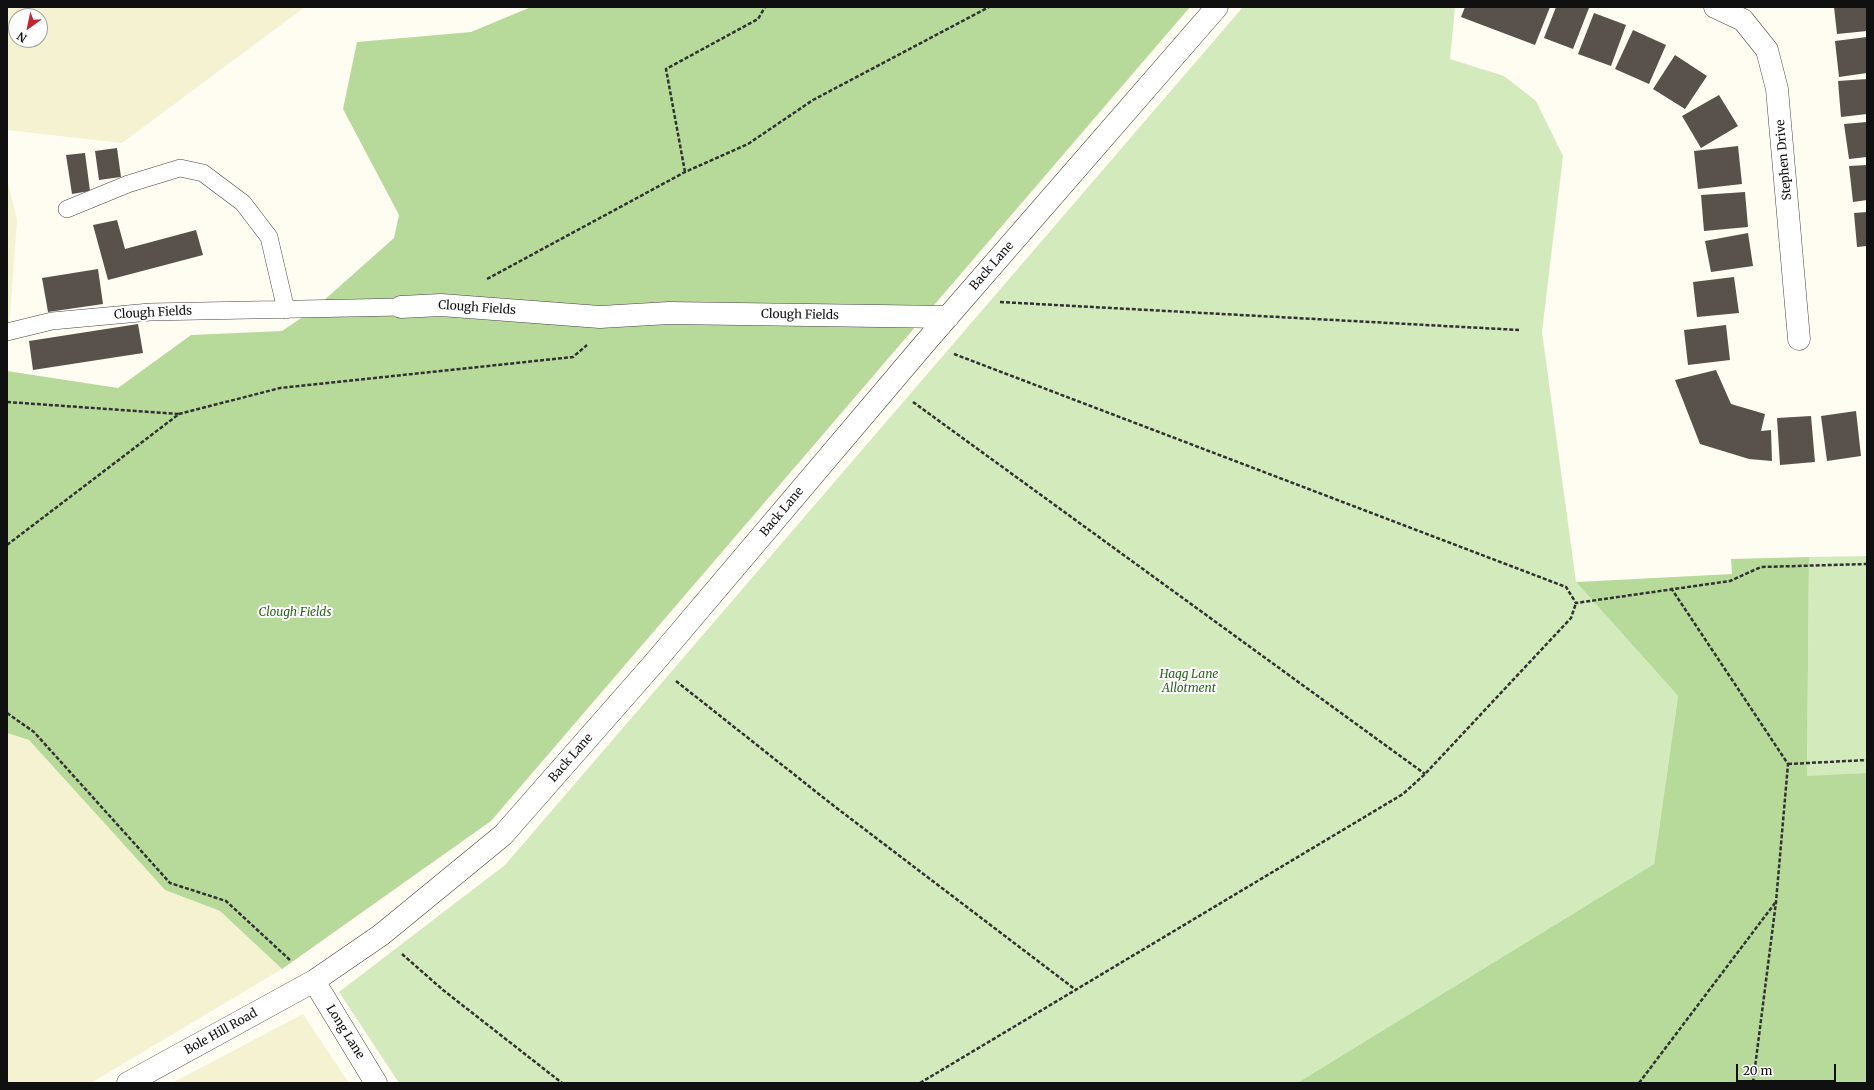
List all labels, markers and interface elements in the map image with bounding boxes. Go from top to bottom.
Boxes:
north arrow [8,8,48,48]
text: N [15,29,29,45]
street label: Stephen Drive [1773,119,1795,201]
street label: Back Lane [967,239,1017,293]
street label: Clough Fields [438,298,516,318]
street label: Clough Fields [114,304,192,322]
street label: Clough Fields [761,307,839,323]
street label: Back Lane [757,485,807,539]
park label: Clough Fields [259,606,331,620]
park label: Hagg Lane Allotment [1160,668,1218,696]
street label: Back Lane [546,731,596,785]
street label: Long Lane [323,1002,367,1062]
street label: Bole Hill Road [182,1006,260,1058]
scale bar [1738,1056,1838,1082]
text: 20 m [1743,1063,1772,1078]

